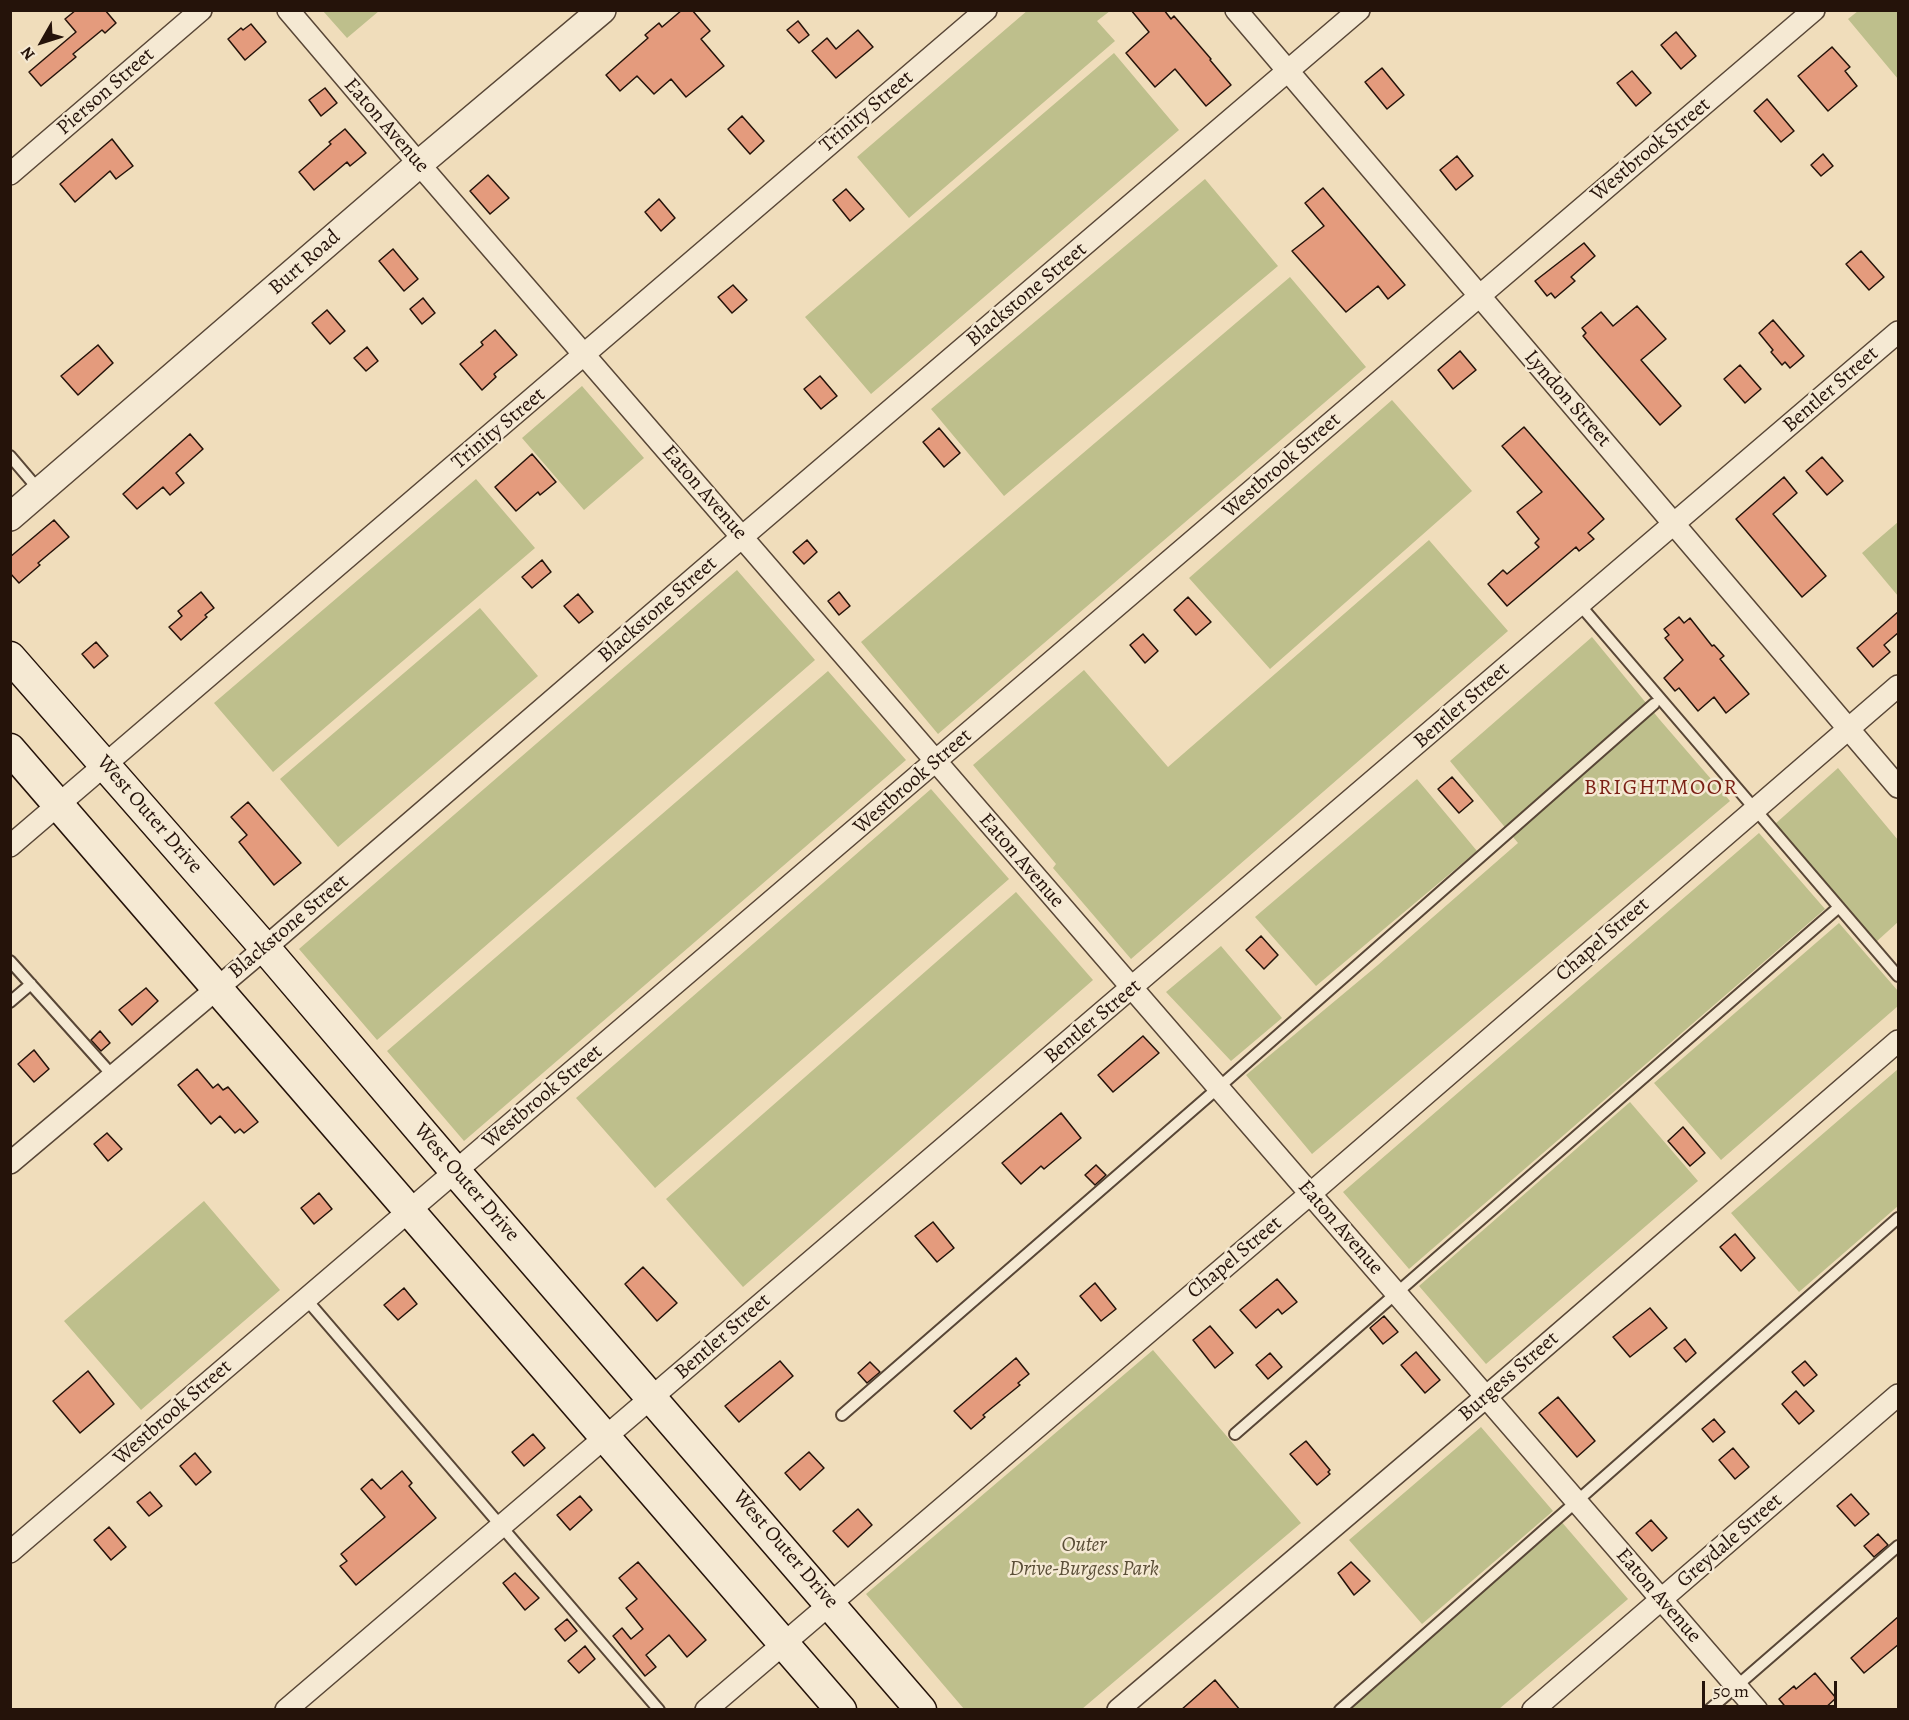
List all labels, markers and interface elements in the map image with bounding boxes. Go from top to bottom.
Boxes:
north arrow [12,12,72,72]
text: N [16,42,40,65]
street label: Pierson Street [52,43,160,141]
street label: Trinity Street [815,66,919,158]
street label: Eaton Avenue [338,73,434,179]
street label: Westbrook Street [1586,93,1716,207]
street label: Burt Road [264,225,346,301]
street label: Blackstone Street [962,237,1092,353]
street label: Bentler Street [1778,342,1884,438]
street label: Lyndon Street [1518,345,1616,453]
street label: Trinity Street [447,383,551,475]
street label: Westbrook Street [1218,408,1346,524]
street label: Eaton Avenue [656,440,752,546]
street label: Blackstone Street [593,552,723,668]
street label: Bentler Street [1409,658,1515,754]
street label: Westbrook Street [849,724,977,840]
street label: West Outer Drive [91,751,207,879]
district label: BRIGHTMOOR [1584,776,1738,802]
street label: Eaton Avenue [973,808,1069,914]
street label: Blackstone Street [224,869,354,985]
street label: Chapel Street [1551,893,1655,987]
street label: Bentler Street [1039,974,1147,1070]
street label: Westbrook Street [478,1040,608,1154]
street label: West Outer Drive [408,1119,524,1247]
street label: Eaton Avenue [1292,1175,1388,1281]
street label: Chapel Street [1183,1211,1287,1305]
street label: Bentler Street [670,1289,776,1385]
street label: Burgess Street [1454,1327,1564,1427]
street label: Westbrook Street [109,1355,237,1471]
street label: West Outer Drive [727,1486,843,1614]
street label: Greydale Street [1672,1488,1788,1594]
park label: Outer Drive-Burgess Park [1009,1533,1159,1583]
street label: Eaton Avenue [1610,1543,1706,1649]
scale bar [1705,1669,1840,1707]
text: 50 m [1713,1679,1749,1703]

